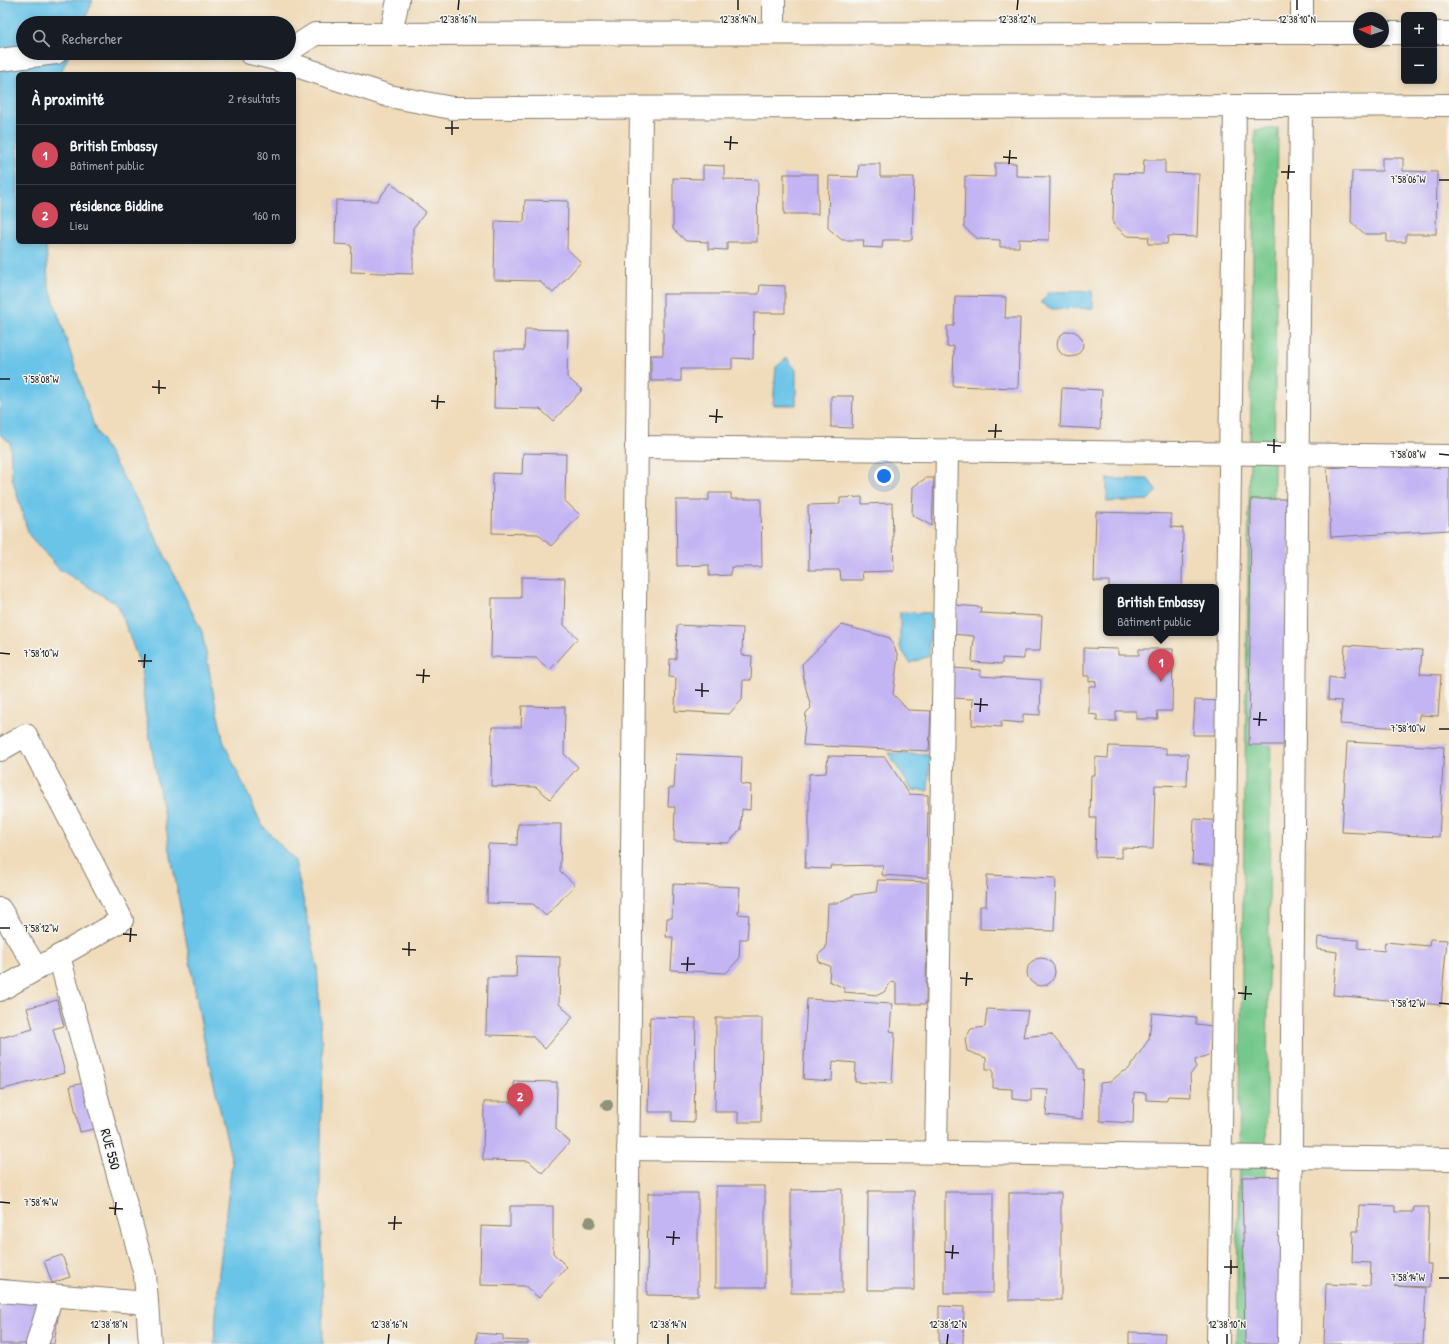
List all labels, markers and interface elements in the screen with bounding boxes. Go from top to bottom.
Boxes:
north arrow [1353,12,1389,48]
map controls [1401,12,1437,84]
button: + [1401,12,1437,48]
text: 12°38'16"N [439,13,477,26]
text: 12°38'14"N [720,13,756,26]
text: 12°38'12"N [998,13,1036,26]
text: 12°38'10"N [1278,13,1316,26]
search box [16,16,296,60]
icon: search [30,27,52,49]
text: Rechercher [62,28,123,49]
button: − [1401,48,1437,84]
text: À proximité [32,87,104,110]
text: 2 résultats [228,89,280,107]
text: British Embassy [70,135,158,156]
text: 1 [43,146,47,164]
text: 80 m [257,146,280,164]
text: Bâtiment public [70,156,144,174]
text: 7°58'06"W [1390,173,1426,186]
text: résidence Biddine [70,195,164,216]
text: 2 [42,206,48,224]
text: 160 m [252,206,280,224]
text: Lieu [70,216,88,234]
text: 7°58'08"W [23,373,60,386]
text: 7°58'08"W [1390,448,1427,461]
your location [874,466,894,486]
popup [1103,584,1219,636]
text: British Embassy [1117,591,1205,612]
text: Bâtiment public [1117,612,1191,630]
text: 7°58'10"W [24,647,59,660]
pin: 1 [1148,649,1174,682]
text: 7°58'10"W [1391,722,1426,735]
text: 7°58'12"W [24,922,59,935]
text: 7°58'12"W [1391,997,1426,1010]
pin: 2 [507,1083,533,1116]
street label: RUE 550 [96,1126,126,1172]
text: 7°58'14"W [24,1196,59,1209]
text: 7°58'14"W [1391,1271,1426,1284]
text: 12°38'18"N [90,1318,128,1331]
text: 12°38'16"N [370,1318,408,1331]
text: 12°38'14"N [650,1318,686,1331]
text: 12°38'12"N [929,1318,967,1331]
text: 12°38'10"N [1208,1318,1246,1331]

